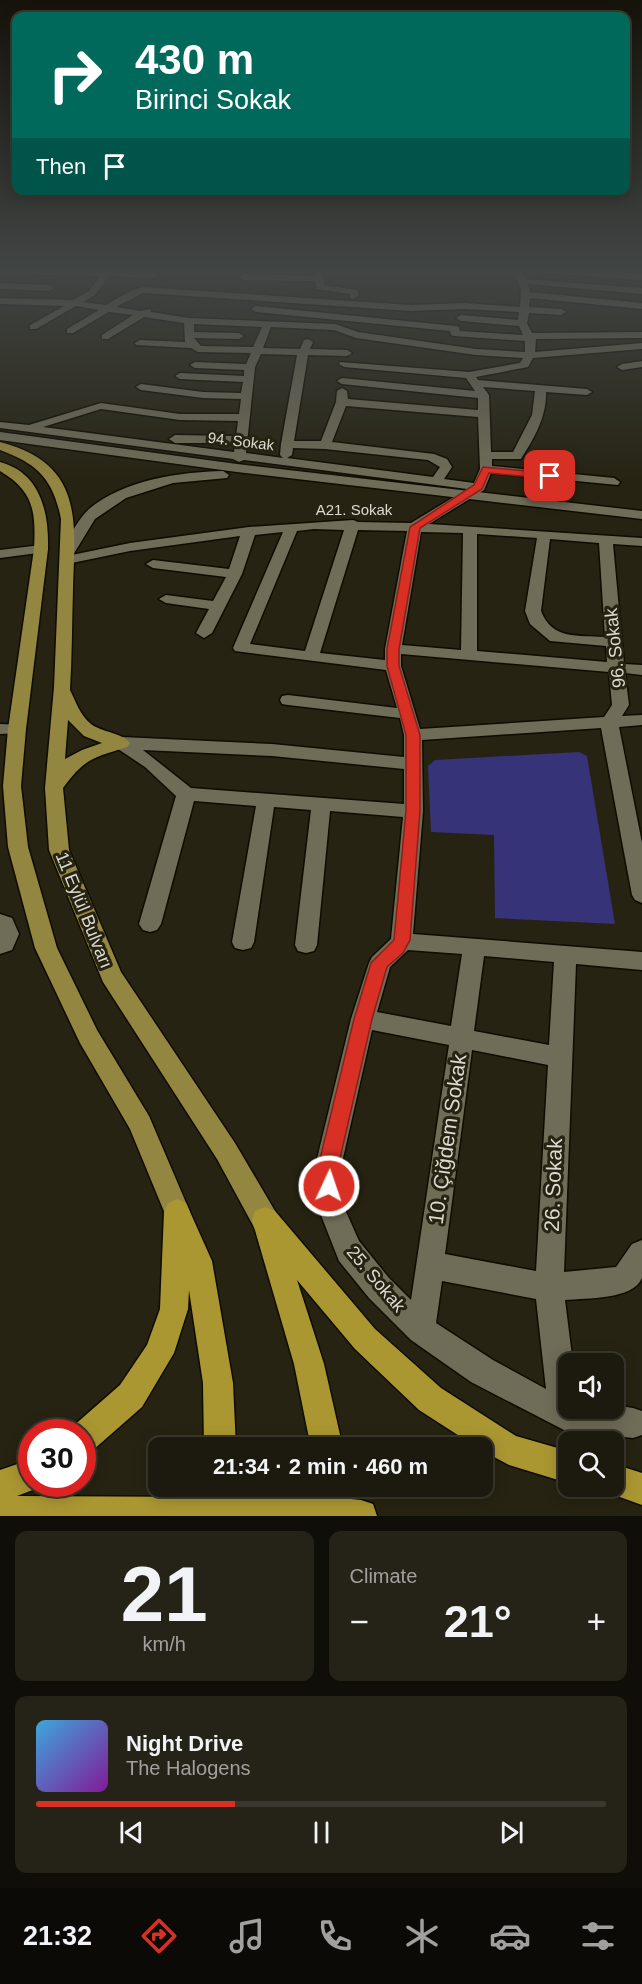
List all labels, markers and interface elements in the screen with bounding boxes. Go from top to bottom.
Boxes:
icon: right [36,36,114,114]
text: 430 m [135,36,254,83]
text: Birinci Sokak [135,85,291,115]
icon: arrive [98,150,131,183]
text: Then [36,154,86,179]
street label: 94. Sokak [207,428,276,454]
pin [524,450,575,501]
icon: arrive [533,459,566,492]
street label: A21. Sokak [316,501,393,518]
street label: 96. Sokak [601,606,629,689]
street label: 11 Eylül Bulvarı [52,849,116,971]
street label: 10. Çiğdem Sokak [424,1052,470,1226]
street label: 26. Sokak [540,1137,566,1232]
position arrow [297,1154,361,1218]
street label: 25. Sokak [343,1242,410,1317]
map controls [558,1353,624,1497]
button: sound [558,1353,624,1419]
speed limit sign: 30 [18,1419,96,1497]
button: search [558,1431,624,1497]
text: 21:34 · 2 min · 460 m [213,1454,428,1479]
text: 21 [121,1550,208,1638]
text: Climate [350,1565,417,1587]
text: 21° [444,1596,512,1647]
text: − [350,1603,369,1640]
text: + [587,1603,606,1640]
text: km/h [143,1633,186,1655]
text: Night Drive [126,1731,243,1756]
text: The Halogens [126,1757,251,1779]
icon: previous [115,1816,148,1849]
icon: pause [305,1816,338,1849]
icon: next [495,1816,528,1849]
icon: directions [138,1915,180,1957]
icon: music [226,1915,268,1957]
icon: phone [314,1915,356,1957]
icon: climate [401,1915,443,1957]
icon: car [489,1915,531,1957]
icon: filters [577,1915,619,1957]
text: 21:32 [23,1921,92,1951]

